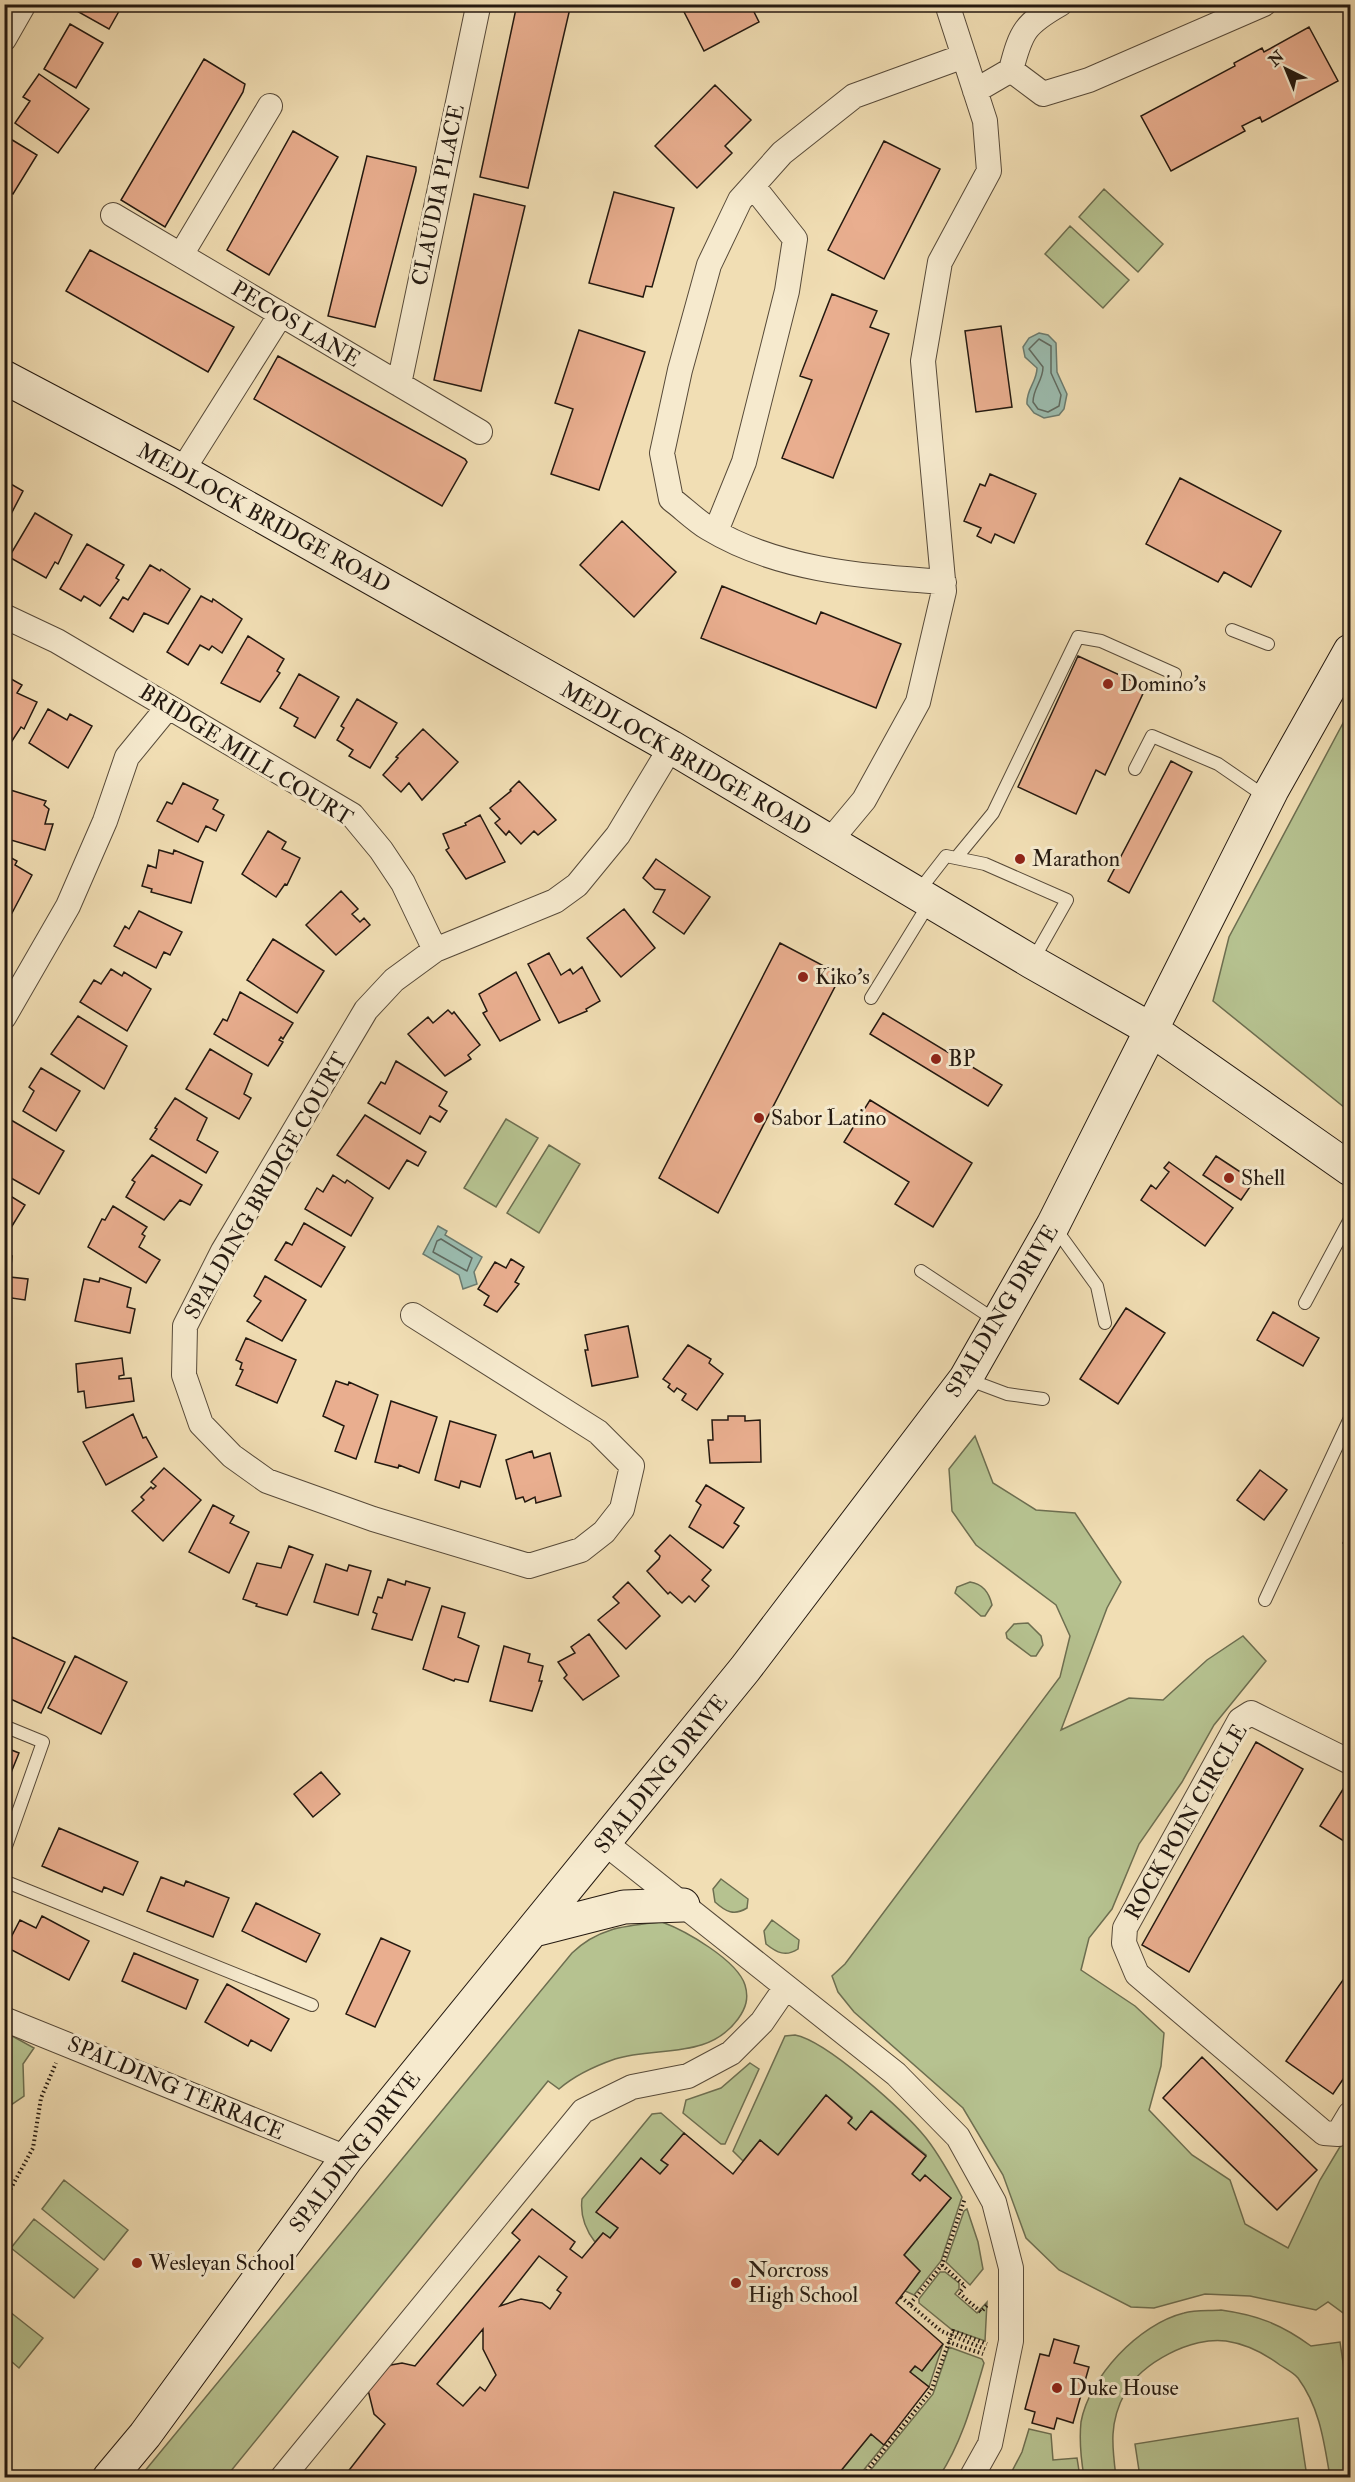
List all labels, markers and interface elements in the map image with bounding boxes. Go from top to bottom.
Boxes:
north arrow [1256,39,1316,99]
text: N [1264,46,1289,72]
street label: CLAUDIA PLACE [405,102,471,288]
street label: PECOS LANE [226,275,366,374]
street label: MEDLOCK BRIDGE ROAD [132,437,396,599]
place label: Domino's [1120,670,1206,698]
street label: MEDLOCK BRIDGE ROAD [555,676,817,842]
marker: Domino's [1101,677,1115,691]
street label: BRIDGE MILL COURT [134,678,358,833]
place label: Marathon [1032,845,1120,873]
marker: Marathon [1013,852,1027,866]
place label: Kiko's [815,963,870,991]
marker: Kiko's [796,970,810,984]
place label: BP [948,1045,975,1073]
street label: SPALDING BRIDGE COURT [178,1047,354,1324]
marker: BP [929,1052,943,1066]
place label: Sabor Latino [771,1104,886,1132]
marker: Sabor Latino [752,1111,766,1125]
place label: Shell [1241,1164,1286,1192]
marker: Shell [1222,1171,1236,1185]
street label: SPALDING DRIVE [939,1219,1065,1403]
street label: SPALDING DRIVE [588,1688,734,1859]
street label: ROCK POIN CIRCLE [1119,1719,1254,1925]
street label: SPALDING TERRACE [63,2030,289,2146]
street label: SPALDING DRIVE [283,2066,427,2238]
place label: Wesleyan School [148,2249,295,2277]
marker: Wesleyan School [130,2256,144,2270]
place label: Norcross High School [748,2256,859,2309]
marker: Norcross High School [729,2276,743,2290]
place label: Duke House [1069,2374,1179,2402]
marker: Duke House [1050,2381,1064,2395]

